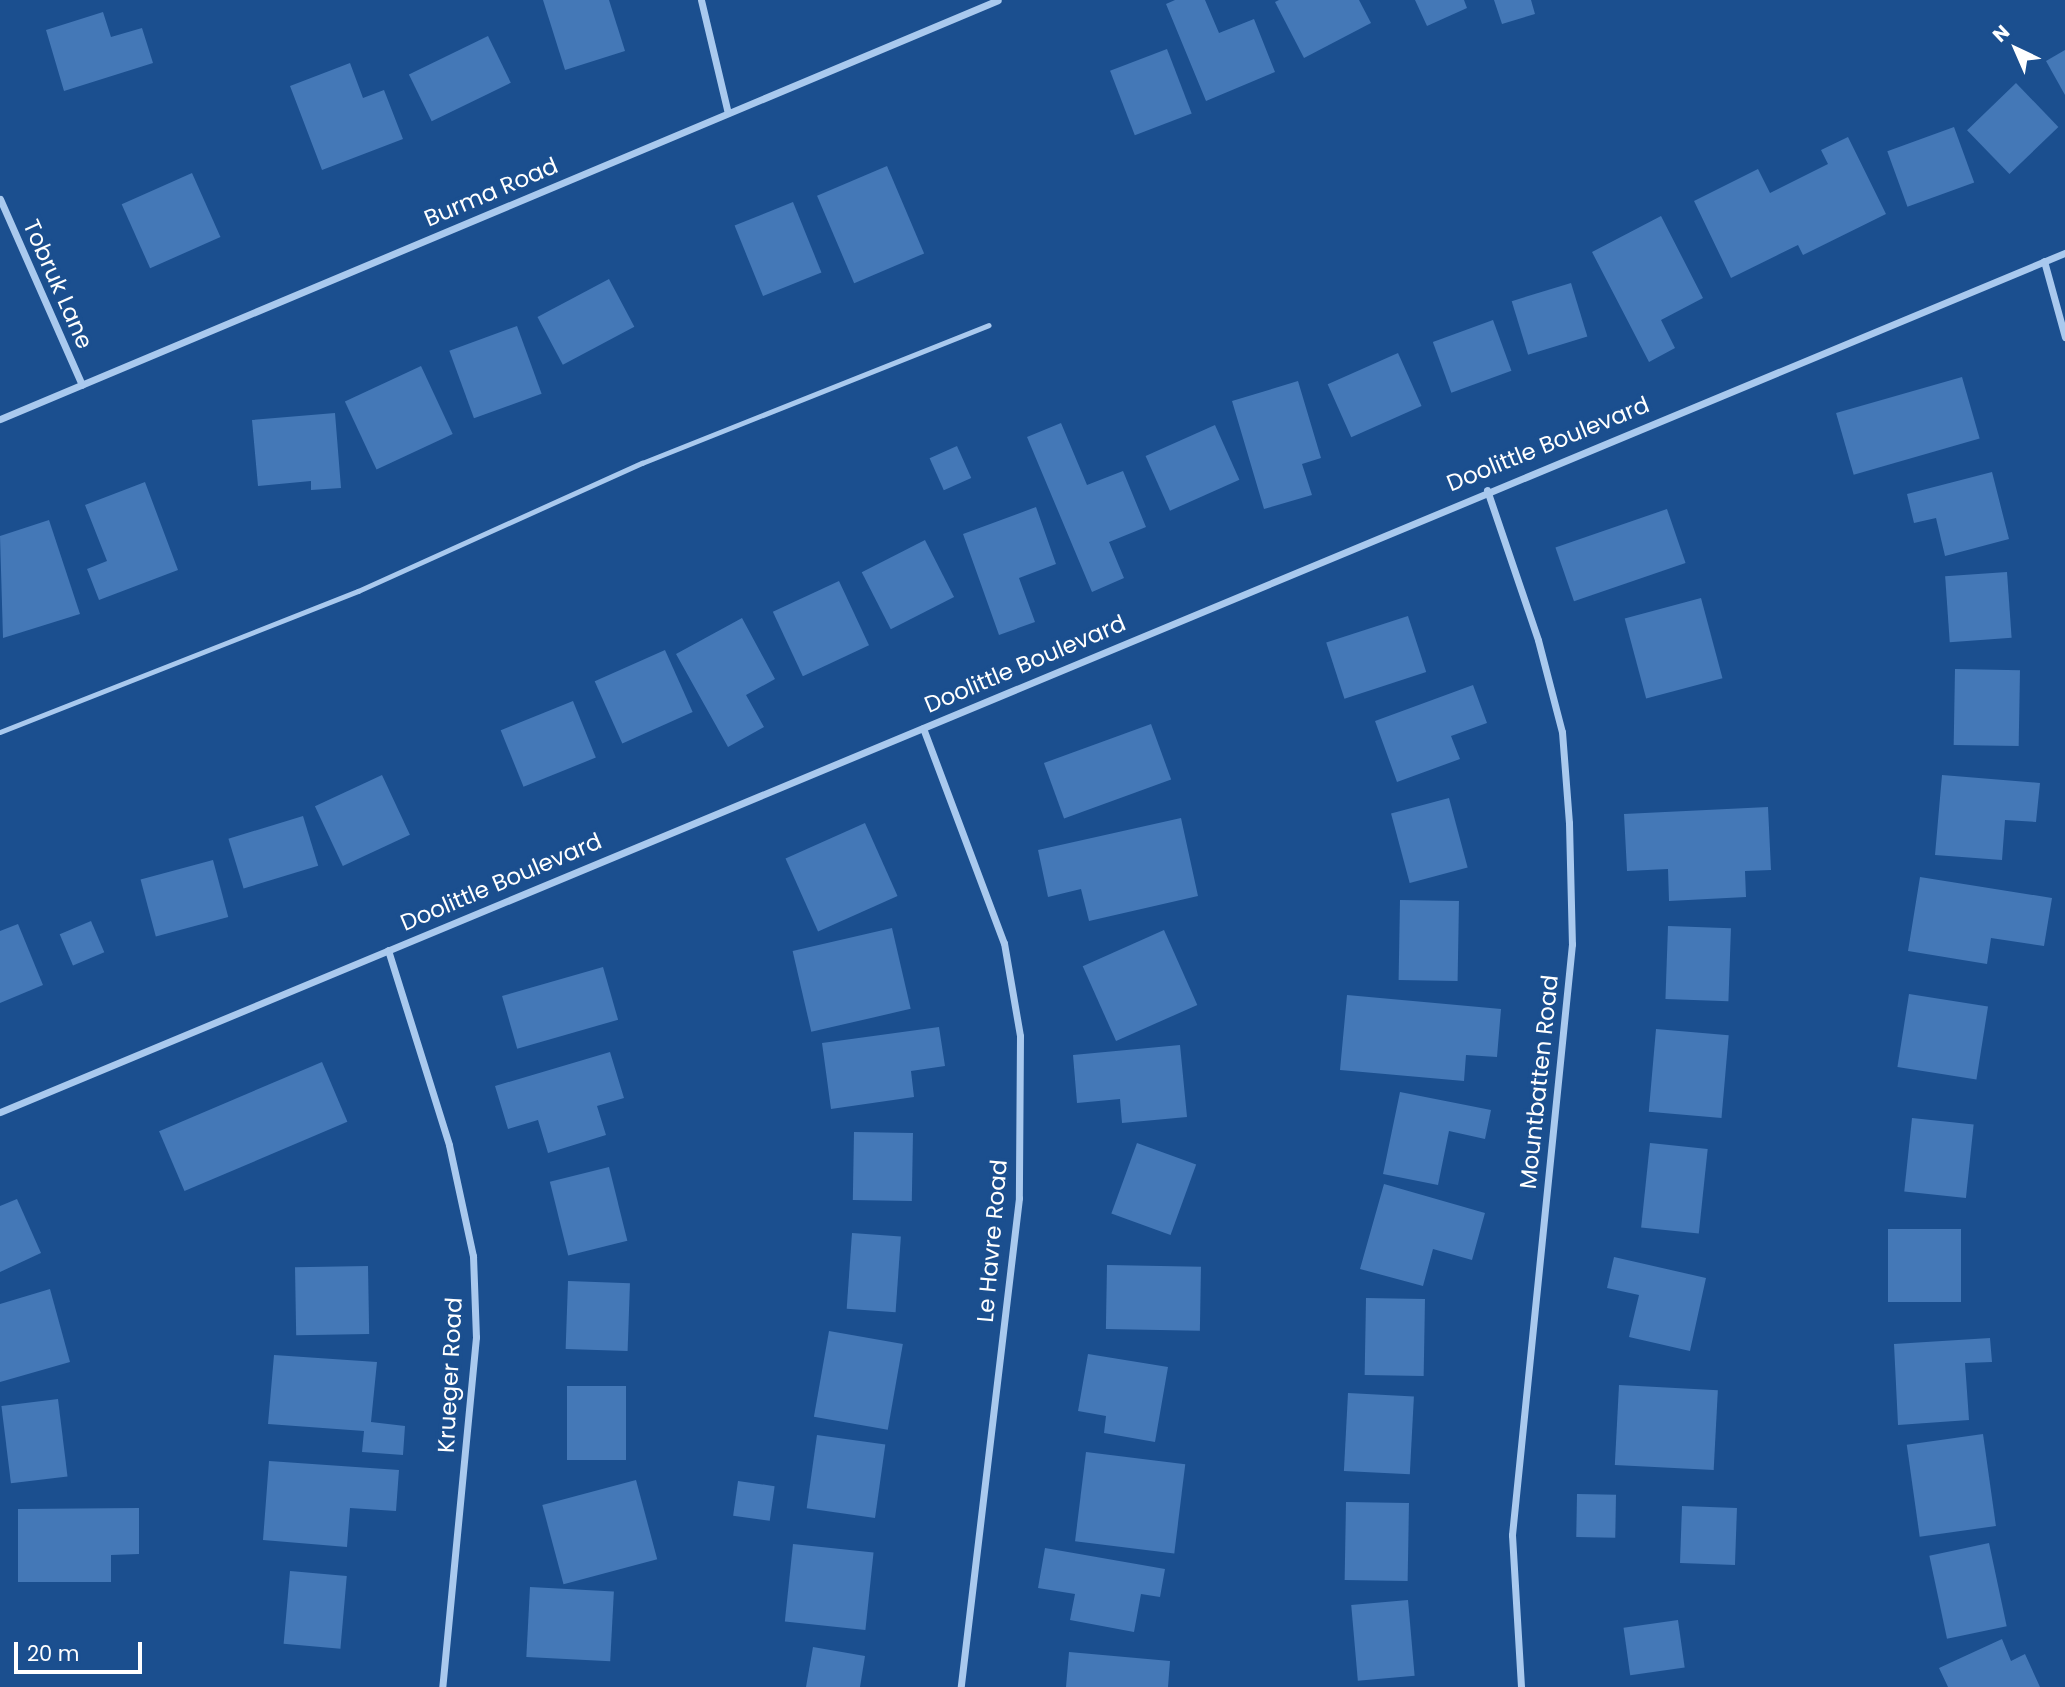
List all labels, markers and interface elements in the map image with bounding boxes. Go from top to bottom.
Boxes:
north arrow [1981,14,2051,84]
text: N [1987,19,2016,48]
street label: Burma Road [420,151,562,233]
street label: Tobruk Lane [17,215,99,353]
street label: Doolittle Boulevard [1443,391,1653,497]
street label: Doolittle Boulevard [920,609,1130,719]
street label: Doolittle Boulevard [396,827,606,937]
street label: Mountbatten Road [1514,974,1564,1190]
street label: Le Havre Road [971,1158,1013,1324]
street label: Krueger Road [432,1297,468,1453]
scale bar [18,1628,145,1672]
text: 20 m [27,1639,80,1668]

